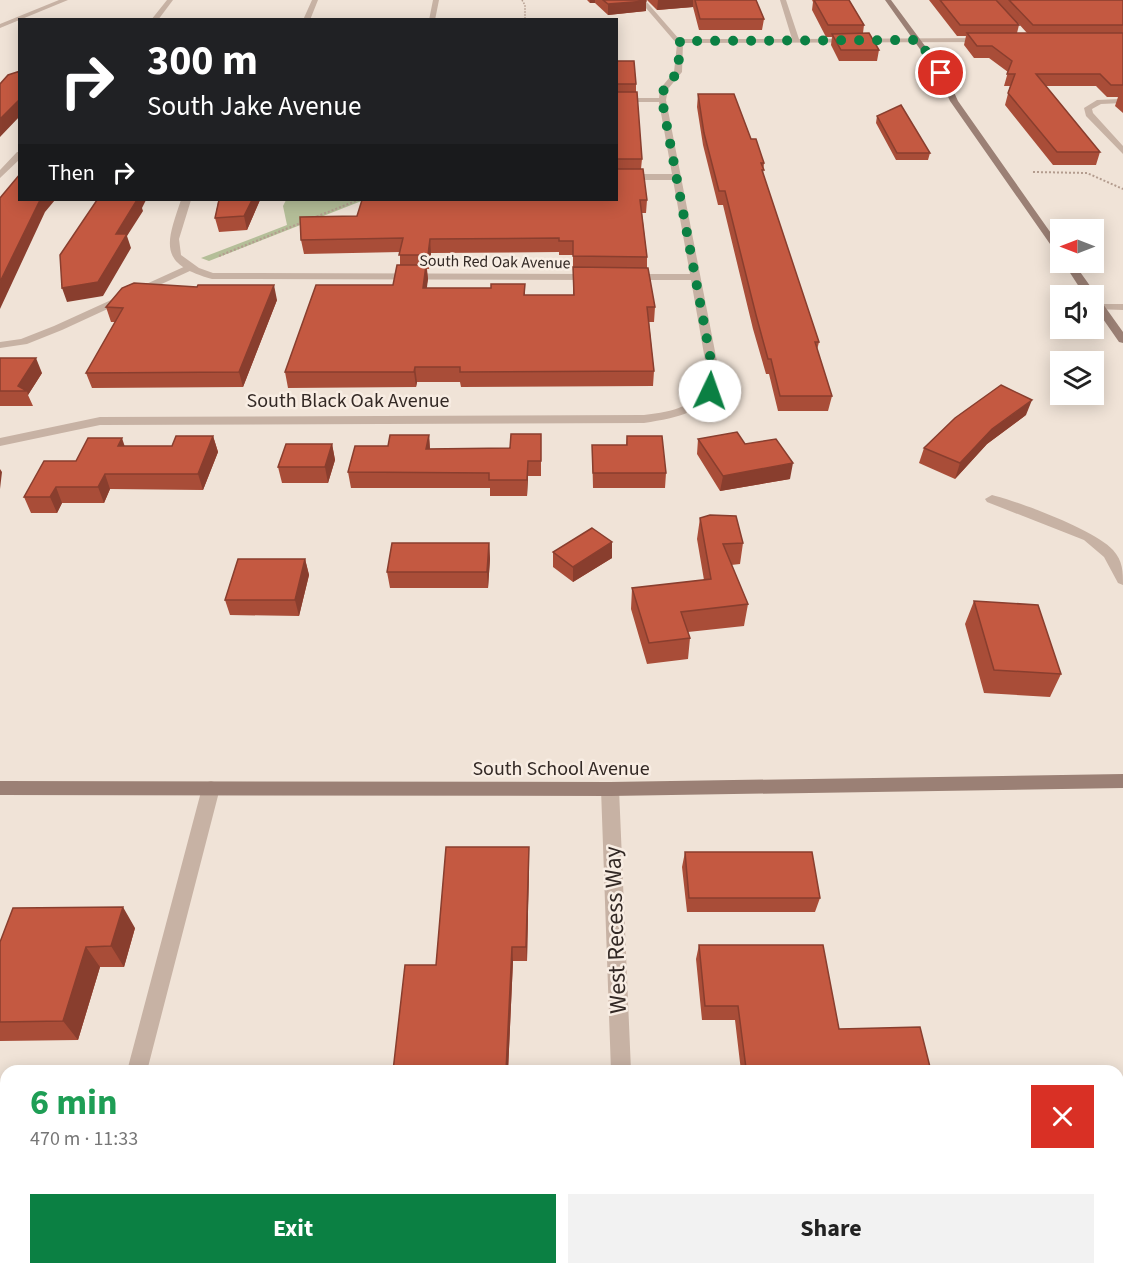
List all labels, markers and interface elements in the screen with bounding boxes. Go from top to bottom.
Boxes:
text: 300 m [147,31,258,91]
icon: right [48,42,126,120]
pin [915,47,966,98]
icon: arrive [924,56,957,89]
text: South Jake Avenue [147,87,361,126]
icon: right [107,156,140,189]
text: Then [48,157,95,189]
north arrow [1050,219,1104,273]
map controls [1050,219,1104,405]
street label: South Red Oak Avenue [419,250,571,274]
button: sound [1050,285,1104,339]
button: layers [1050,351,1104,405]
position arrow [678,359,742,423]
street label: South Black Oak Avenue [247,387,450,415]
street label: South School Avenue [472,755,650,783]
street label: West Recess Way [595,846,636,1014]
text: 6 min [30,1077,118,1128]
button: close [1031,1085,1094,1148]
text: 470 m · 11:33 [30,1125,138,1153]
button: Exit [30,1194,556,1263]
button: Share [568,1194,1094,1263]

